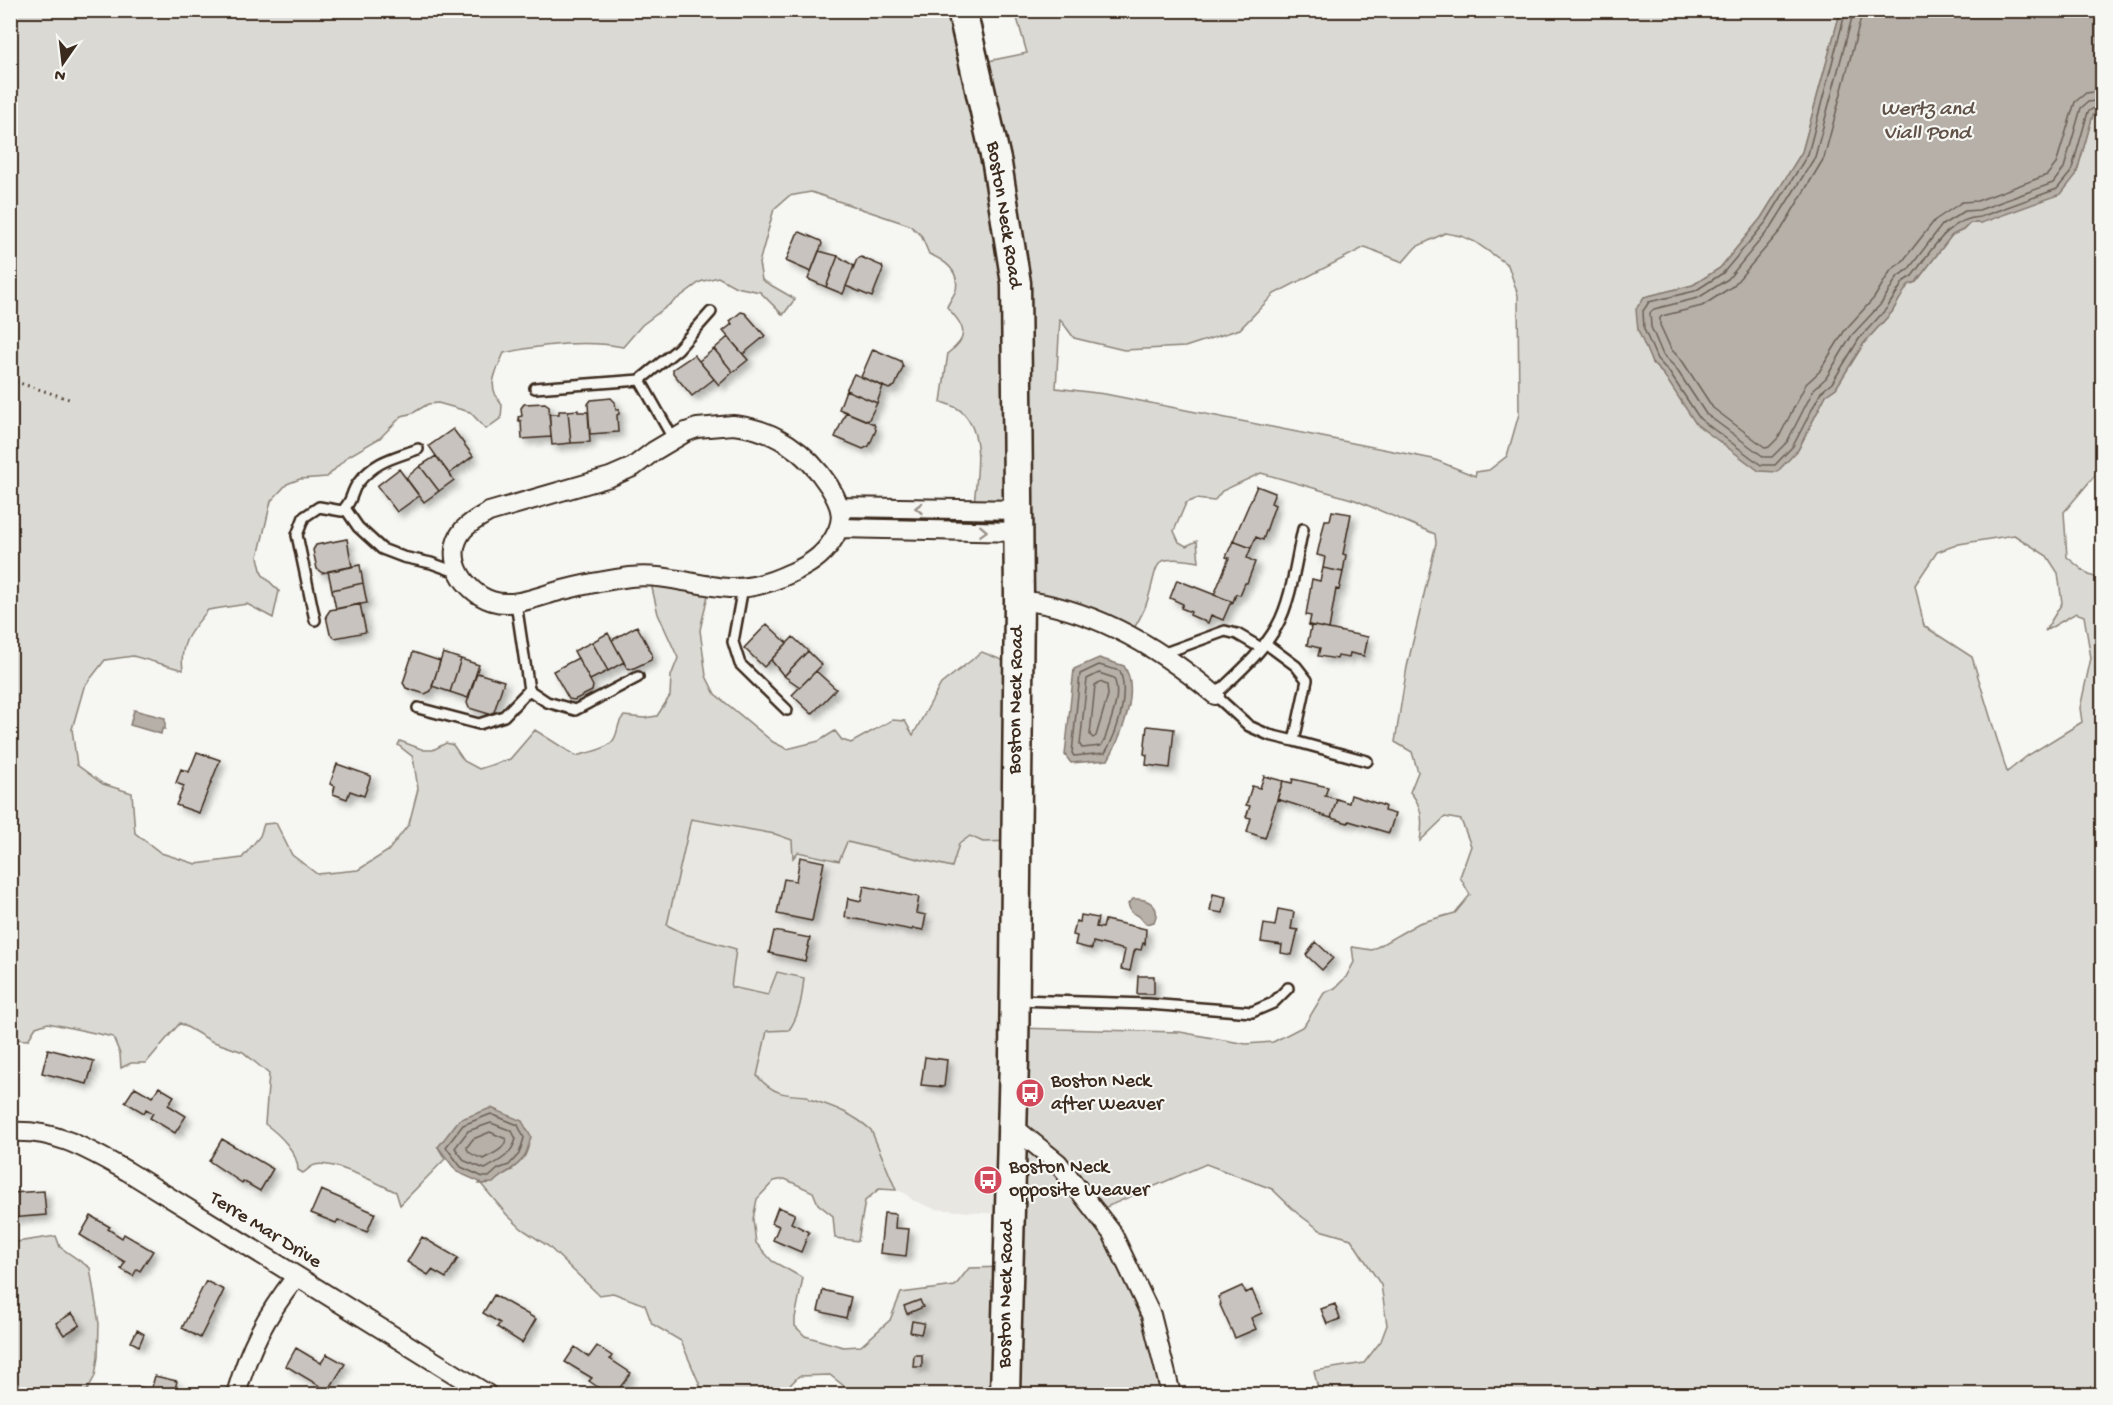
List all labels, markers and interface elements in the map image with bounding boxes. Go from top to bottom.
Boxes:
north arrow [33,33,93,93]
text: N [52,64,68,85]
water label: Wertz and Viall Pond [1881,98,1976,147]
street label: Boston Neck Road [980,139,1026,292]
one-way arrow [914,502,923,515]
one-way arrow [978,525,987,537]
street label: Boston Neck Road [1004,623,1030,775]
place label: Boston Neck after Weaver [1050,1071,1165,1117]
bus stop icon: Boston Neck after Weaver [1014,1077,1046,1109]
place label: Boston Neck opposite Weaver [1008,1157,1151,1203]
bus stop icon: Boston Neck opposite Weaver [972,1164,1004,1196]
street label: Terre Mar Drive [204,1187,326,1275]
street label: Boston Neck Road [994,1217,1020,1369]

